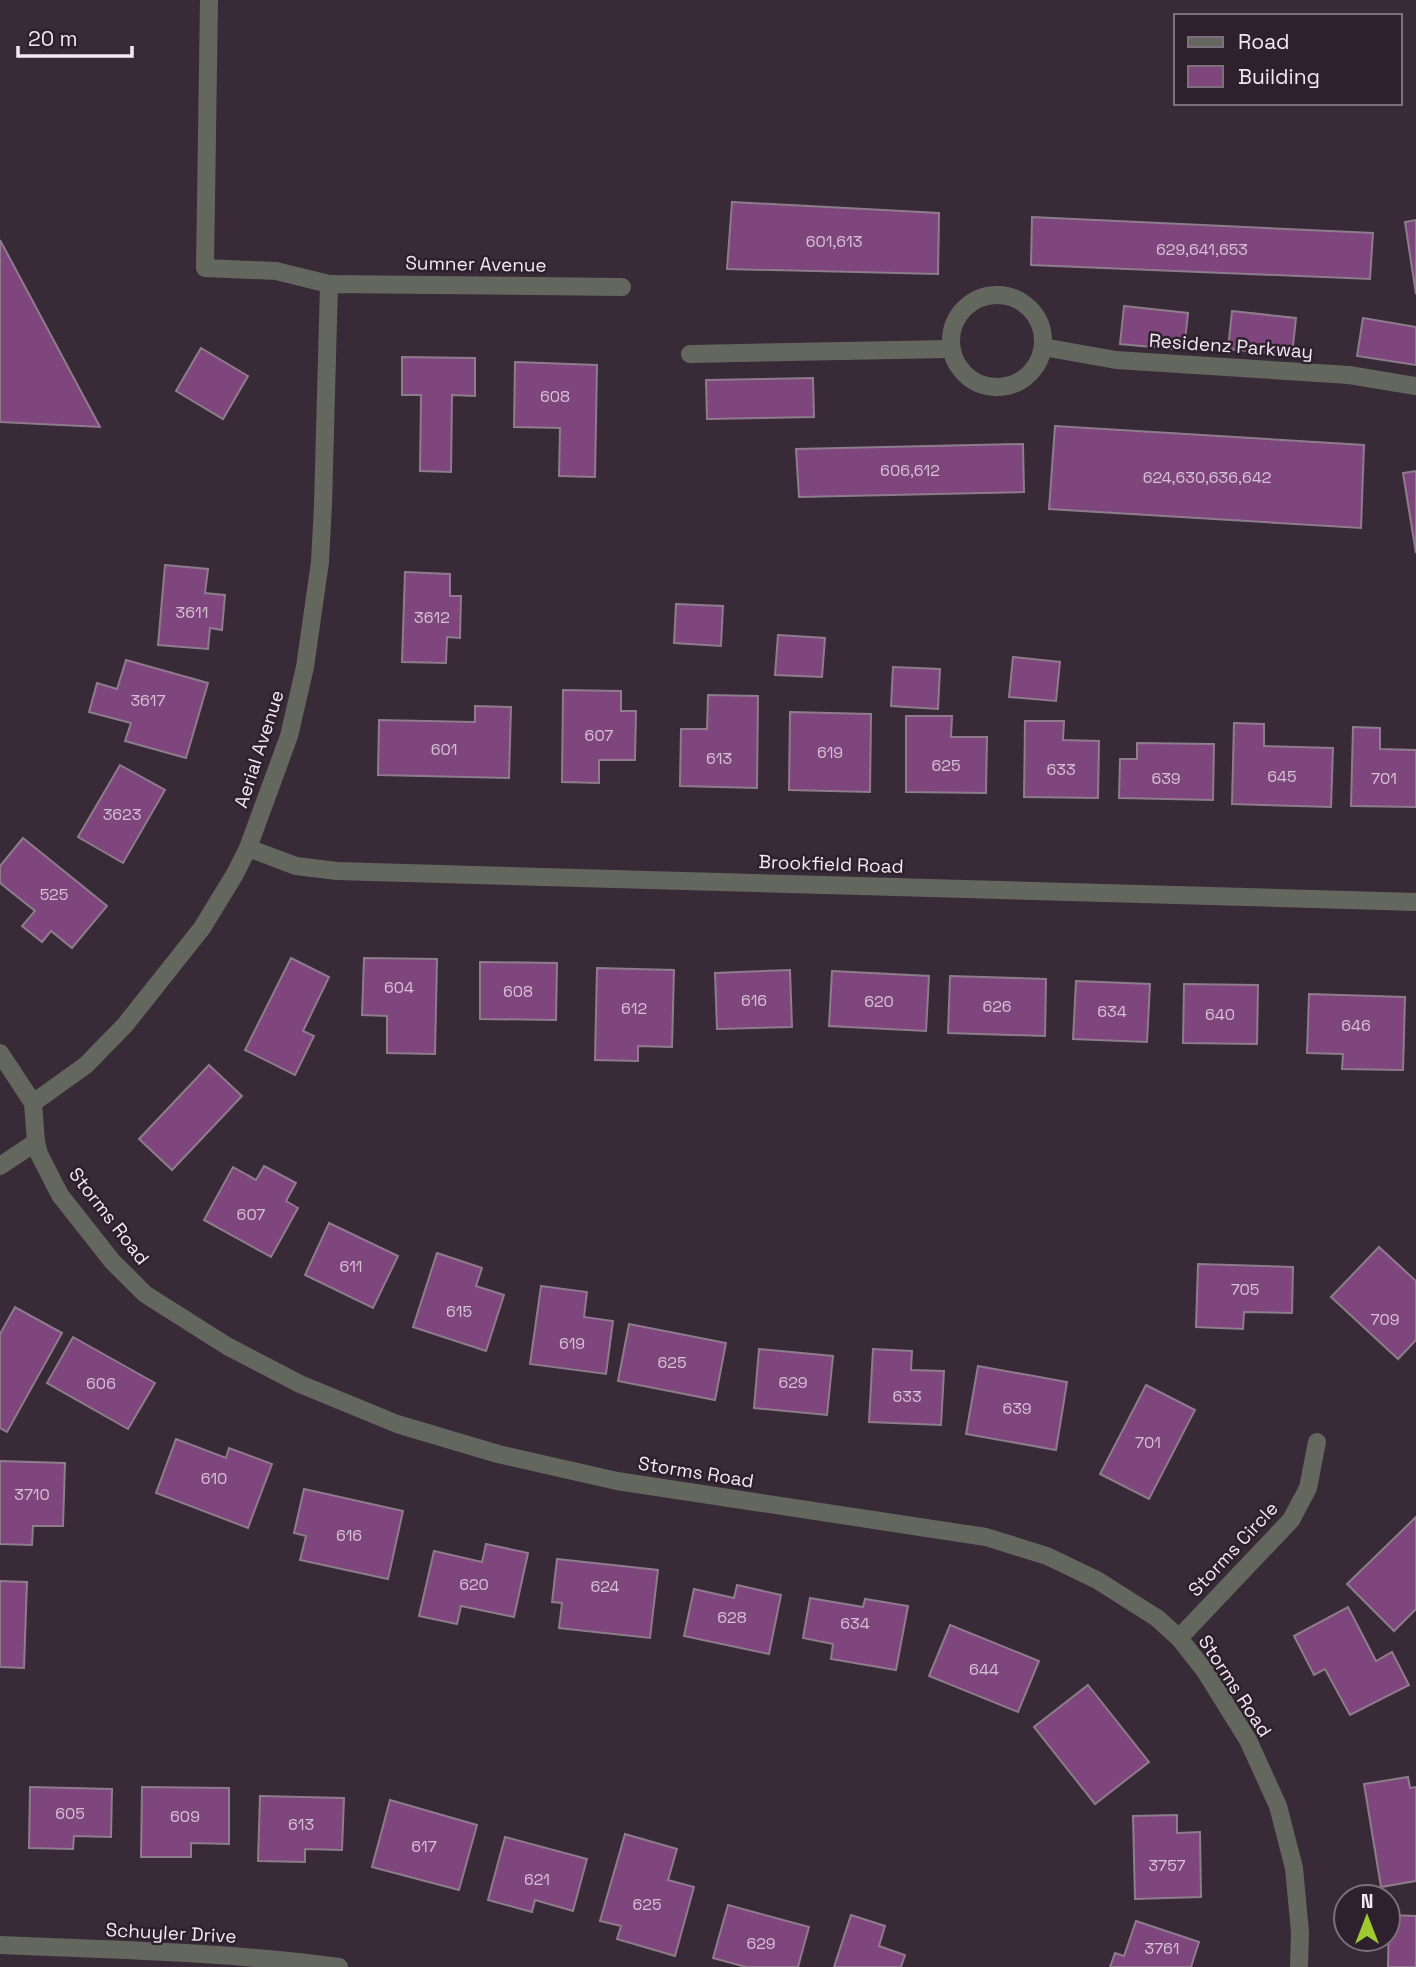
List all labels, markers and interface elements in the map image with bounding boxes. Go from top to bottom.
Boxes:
scale bar [18,14,131,58]
legend [1174,14,1402,105]
text: 20 m [28,25,78,52]
text: Road [1238,28,1290,55]
text: Building [1238,63,1320,90]
house number: 601,613 [806,231,862,252]
house number: 629,641,653 [1156,239,1248,260]
street label: Sumner Avenue [405,250,547,278]
street label: Residenz Parkway [1148,328,1314,364]
house number: 608 [540,386,570,407]
house number: 606,612 [880,460,940,481]
house number: 624,630,636,642 [1143,467,1271,488]
house number: 3611 [176,602,208,623]
house number: 3612 [414,607,450,628]
street label: Aerial Avenue [228,687,290,811]
house number: 3617 [130,690,166,711]
house number: 607 [585,725,613,746]
house number: 601 [431,739,457,760]
house number: 619 [817,742,843,763]
house number: 613 [706,748,732,769]
house number: 625 [932,755,960,776]
house number: 633 [1046,759,1076,780]
house number: 645 [1267,766,1297,787]
house number: 639 [1151,768,1181,789]
house number: 701 [1371,768,1397,789]
house number: 3623 [103,804,141,825]
street label: Brookfield Road [758,849,904,879]
house number: 525 [40,884,68,905]
house number: 604 [384,977,414,998]
house number: 608 [503,981,533,1002]
house number: 616 [741,990,767,1011]
house number: 620 [864,991,894,1012]
house number: 626 [982,996,1012,1017]
house number: 612 [621,998,647,1019]
house number: 634 [1097,1001,1127,1022]
house number: 640 [1205,1004,1235,1025]
house number: 646 [1341,1015,1371,1036]
street label: Storms Road [63,1162,155,1270]
house number: 607 [237,1204,265,1225]
house number: 611 [339,1256,363,1277]
house number: 705 [1231,1279,1259,1300]
house number: 615 [446,1301,472,1322]
house number: 709 [1371,1309,1399,1330]
house number: 619 [559,1333,585,1354]
house number: 625 [658,1352,686,1373]
house number: 629 [778,1372,808,1393]
house number: 606 [86,1373,116,1394]
house number: 633 [892,1386,922,1407]
house number: 639 [1002,1398,1032,1419]
house number: 701 [1135,1432,1161,1453]
street label: Storms Road [636,1451,756,1493]
house number: 610 [201,1468,227,1489]
house number: 3710 [14,1484,50,1505]
street label: Storms Circle [1183,1496,1283,1602]
house number: 616 [336,1525,362,1546]
house number: 620 [459,1574,489,1595]
house number: 624 [591,1576,619,1597]
house number: 628 [717,1607,747,1628]
house number: 634 [840,1613,870,1634]
street label: Storms Road [1193,1630,1277,1742]
house number: 644 [969,1659,999,1680]
house number: 605 [55,1803,85,1824]
house number: 609 [170,1806,200,1827]
house number: 613 [288,1814,314,1835]
house number: 617 [411,1836,437,1857]
house number: 3757 [1148,1855,1186,1876]
house number: 621 [524,1869,550,1890]
north arrow [1332,1883,1402,1953]
text: N [1361,1889,1373,1914]
house number: 625 [633,1894,661,1915]
street label: Schuyler Drive [105,1917,237,1949]
house number: 629 [746,1933,776,1954]
house number: 3761 [1144,1938,1180,1959]

